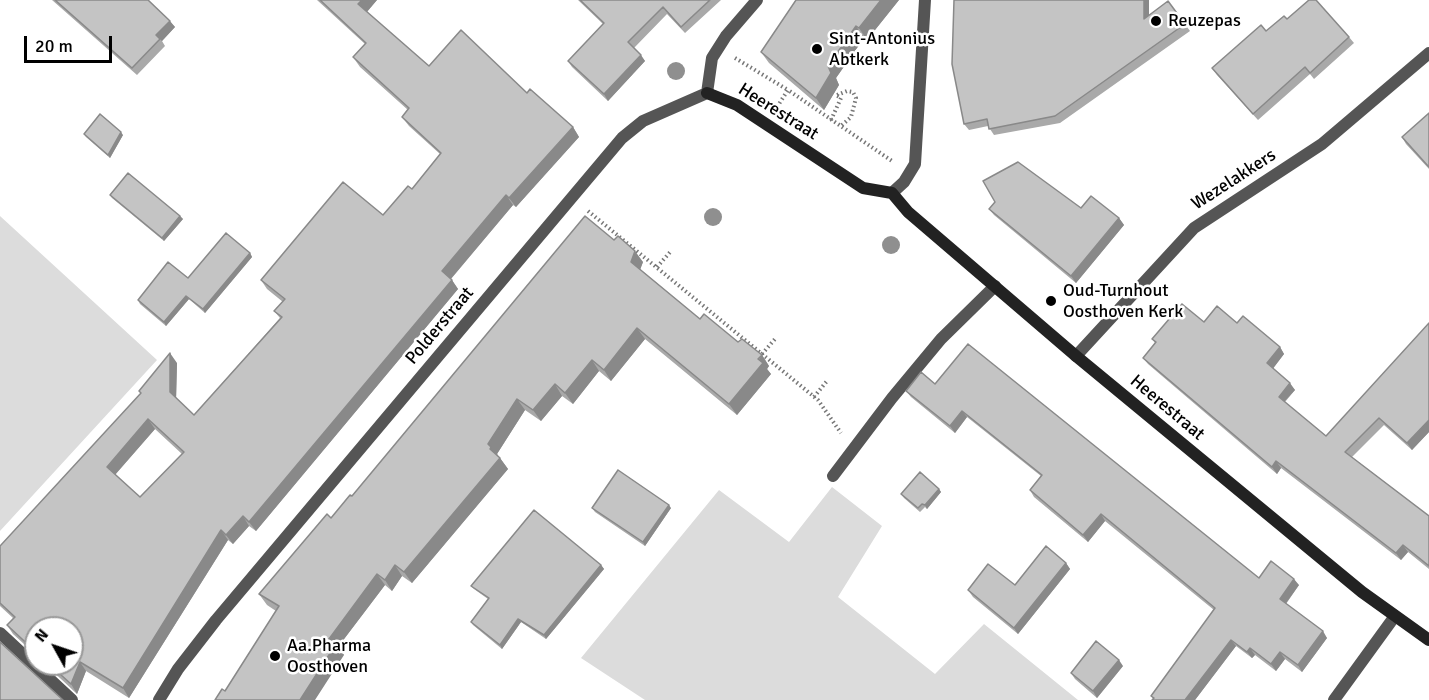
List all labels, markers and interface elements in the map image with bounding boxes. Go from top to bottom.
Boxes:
place label: Reuzepas [1168,10,1241,32]
marker: Reuzepas [1149,14,1163,28]
scale bar [27,24,116,62]
place label: Sint-Antonius Abtkerk [829,28,935,70]
text: 20 m [35,35,73,57]
marker: Sint-Antonius Abtkerk [810,42,824,56]
street label: Heerestraat [734,79,822,145]
street label: Wezelakkers [1188,145,1280,215]
place label: Oud-Turnhout Oosthoven Kerk [1063,280,1183,322]
street label: Polderstraat [401,283,479,369]
marker: Oud-Turnhout Oosthoven Kerk [1044,294,1058,308]
street label: Heerestraat [1125,371,1209,445]
north arrow [24,616,84,676]
text: N [30,625,53,646]
place label: Aa.Pharma Oosthoven [287,635,371,678]
marker: Aa.Pharma Oosthoven [268,649,282,663]

